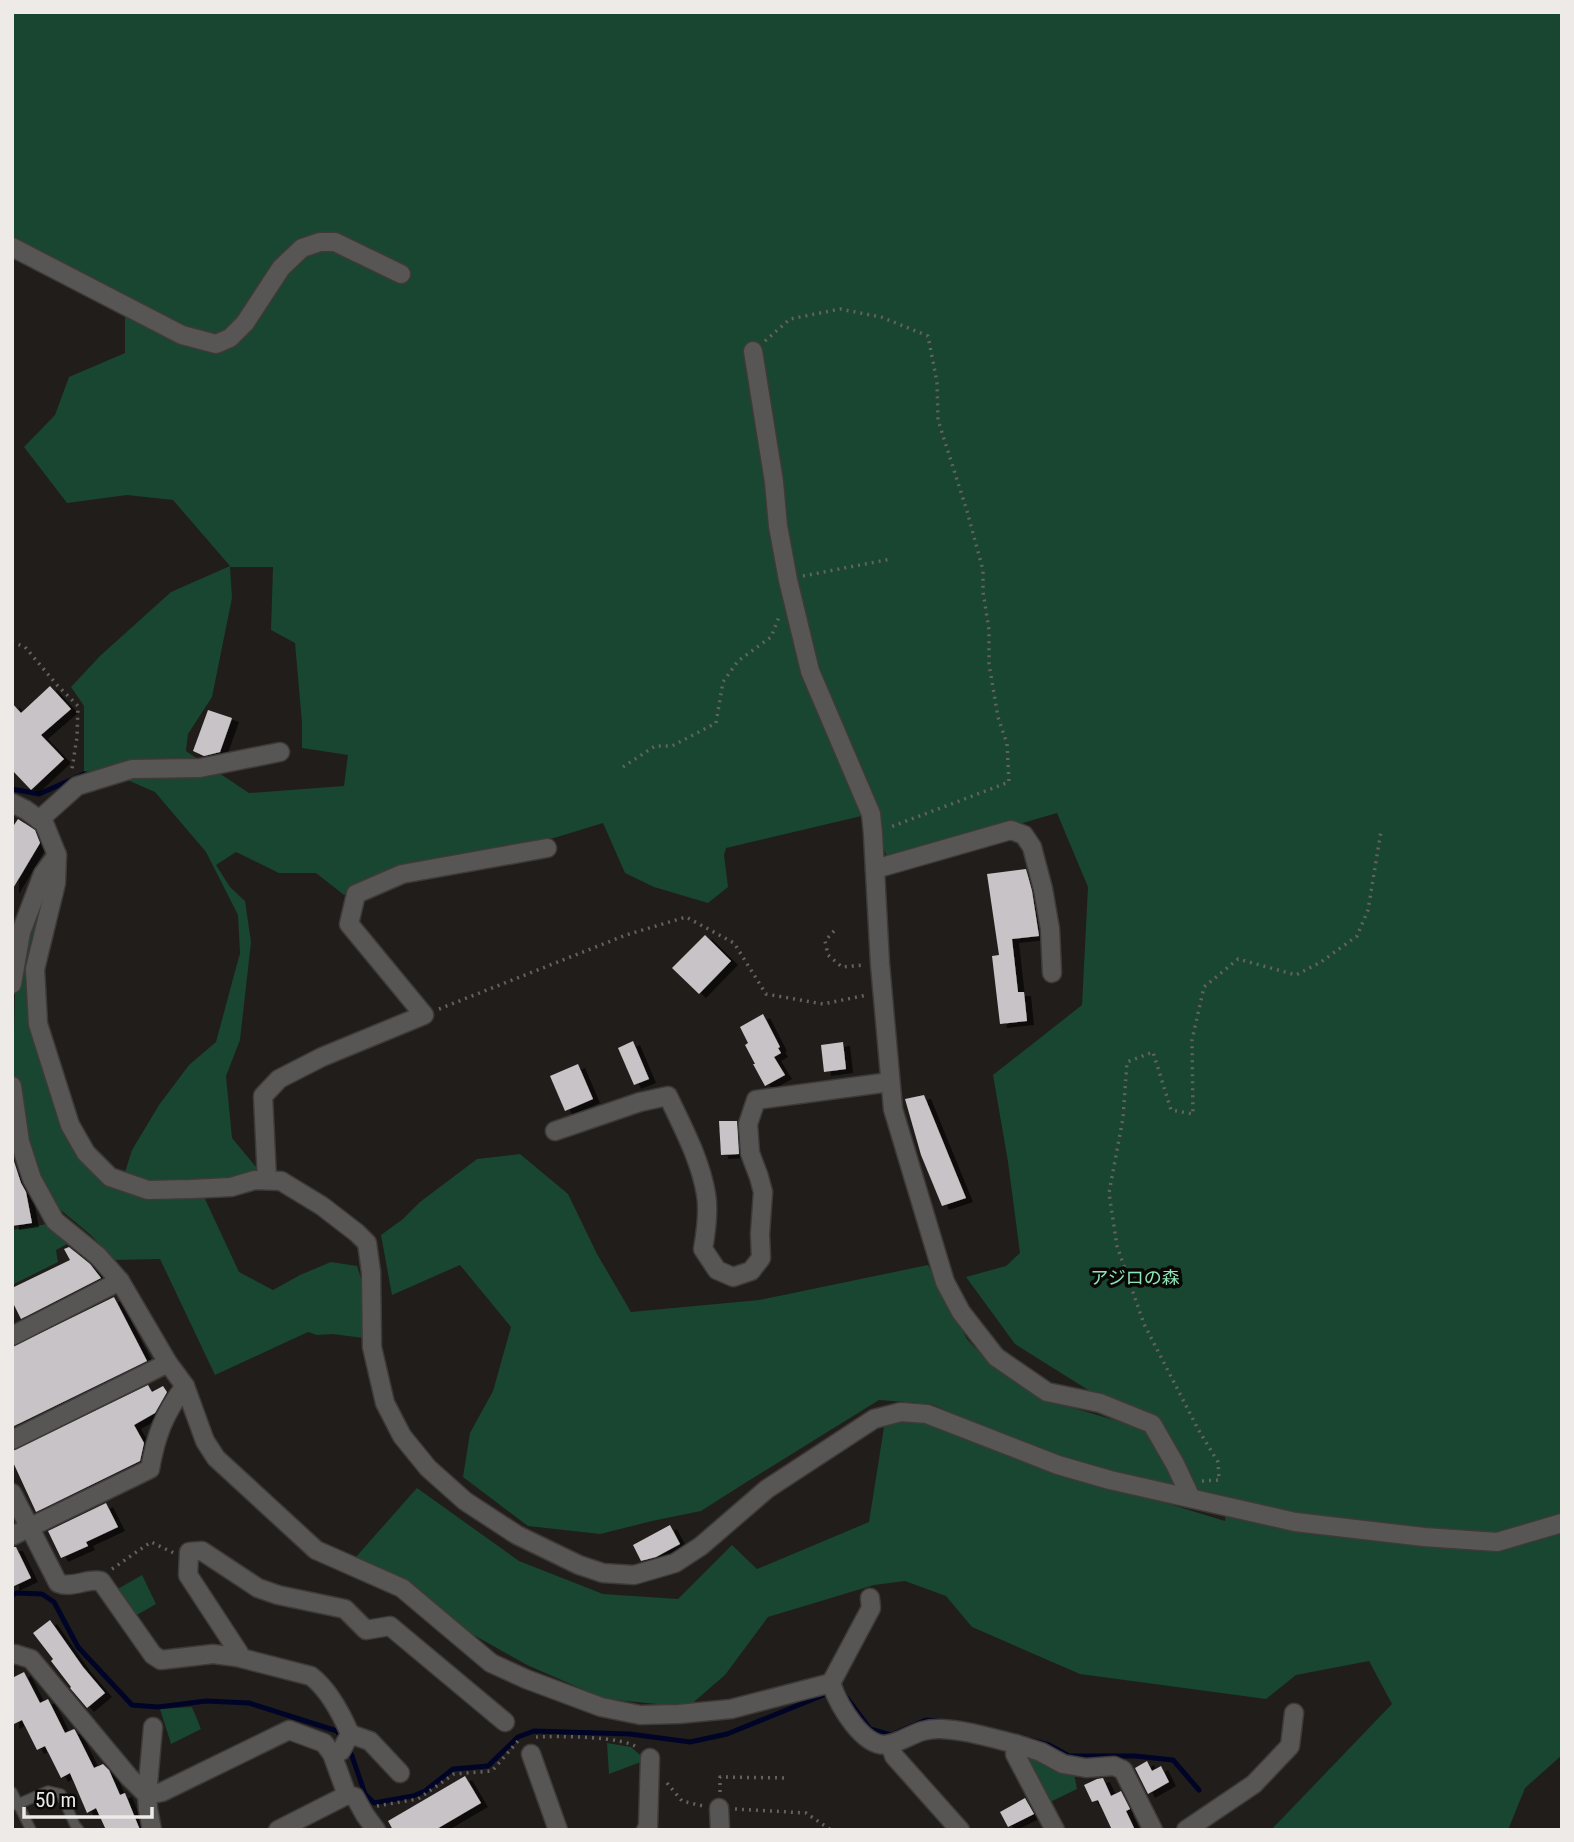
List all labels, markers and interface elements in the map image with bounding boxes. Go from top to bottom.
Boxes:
park label: アジロの森 [1090,1267,1180,1288]
scale bar [24,1776,152,1820]
text: 50 m [35,1788,76,1812]

